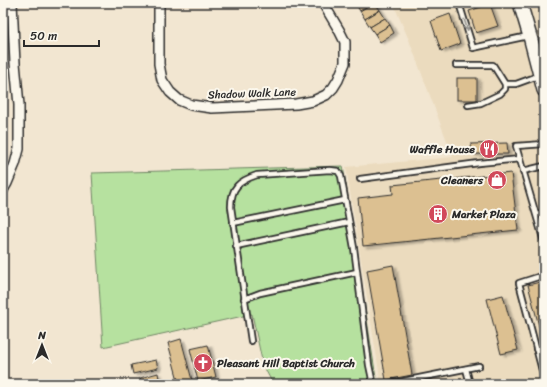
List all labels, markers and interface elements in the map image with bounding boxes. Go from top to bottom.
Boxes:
one-way arrow [463,19,470,32]
scale bar [24,22,99,48]
text: 50 m [30,25,57,47]
street label: Shadow Walk Lane [208,82,297,105]
restaurant icon: Waffle House [478,138,500,160]
place label: Waffle House [410,140,475,159]
shop icon: Cleaners [486,169,508,191]
place label: Cleaners [440,171,484,190]
building icon: Market Plaza [427,203,449,225]
place label: Market Plaza [451,205,516,224]
north arrow [22,325,62,365]
text: N [37,326,46,345]
church icon: Pleasant Hill Baptist Church [192,352,214,374]
place label: Pleasant Hill Baptist Church [217,354,355,373]

